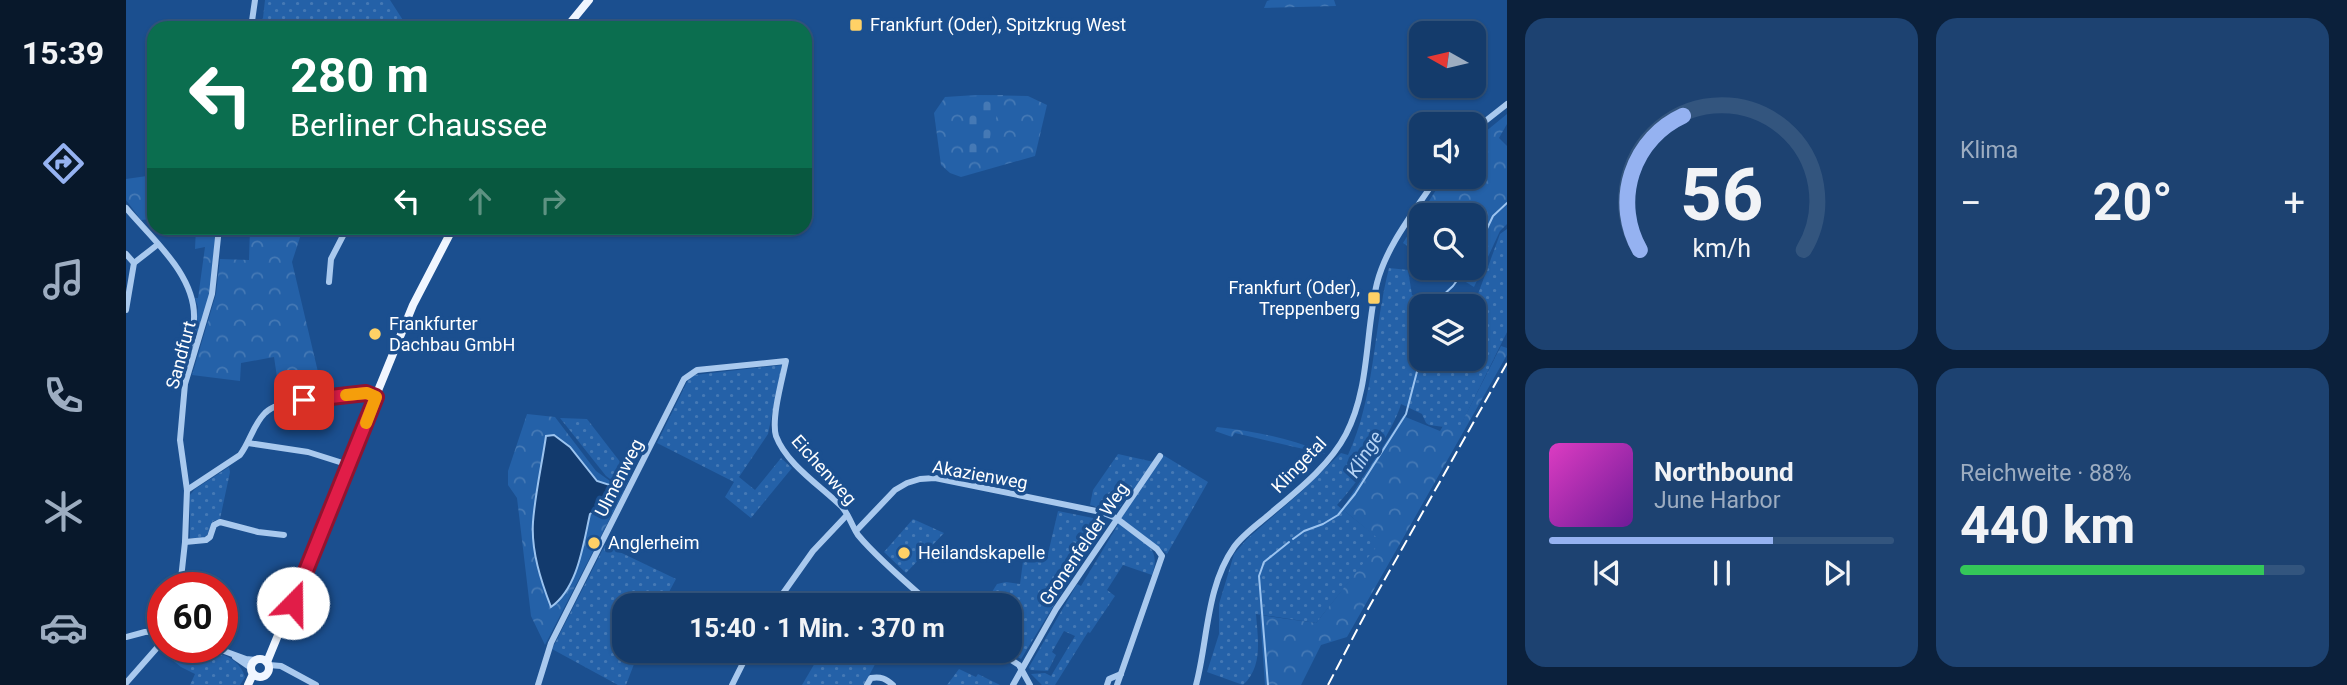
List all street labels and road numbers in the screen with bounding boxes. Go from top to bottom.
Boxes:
street label: Sandfurt [161,319,200,391]
street label: Eichenweg [788,430,861,509]
street label: Klingetal [1267,432,1330,497]
street label: Ulmenweg [590,435,647,520]
street label: Akazienweg [931,456,1029,493]
street label: Gronenfelder Weg [1035,478,1132,609]

